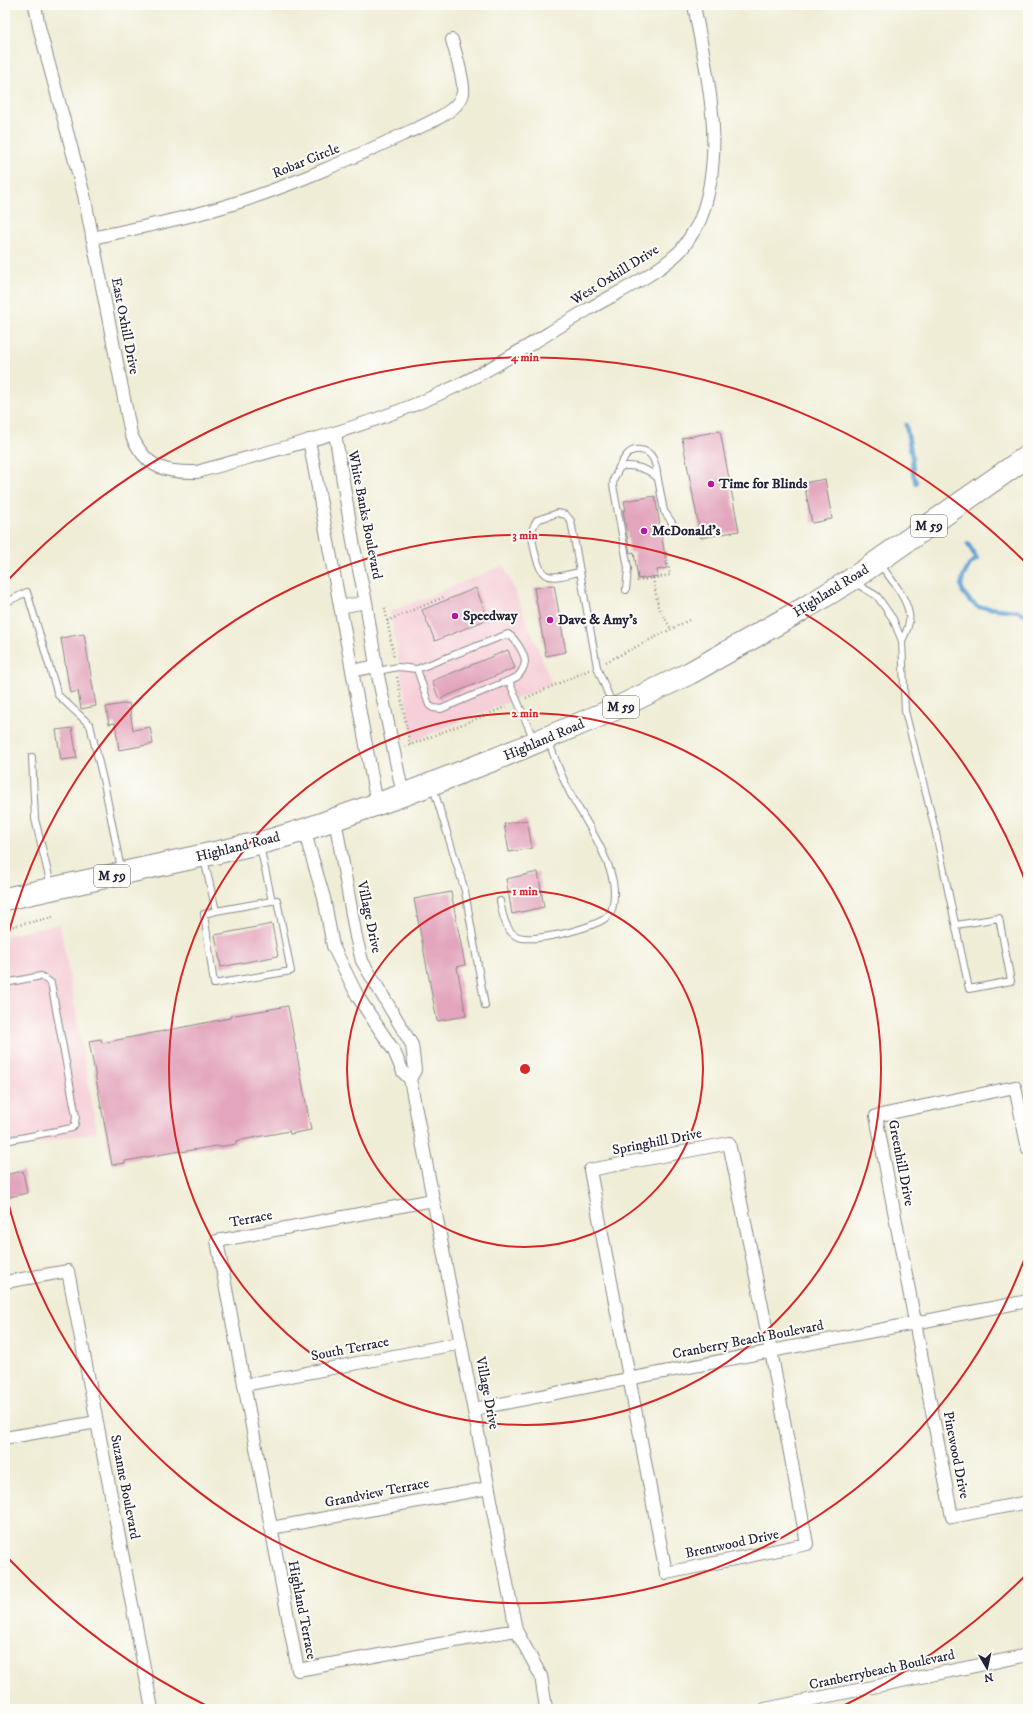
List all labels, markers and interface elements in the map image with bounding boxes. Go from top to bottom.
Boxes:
street label: Robar Circle [270,139,342,183]
street label: West Oxhill Drive [567,241,663,310]
street label: East Oxhill Drive [107,276,143,376]
text: 4 min [510,350,540,365]
street label: White Banks Boulevard [343,448,386,581]
place label: Time for Blinds [718,475,808,493]
marker: Time for Blinds [706,479,716,489]
road number: M 59 [911,515,947,537]
place label: McDonald's [652,522,721,540]
marker: McDonald's [639,526,649,536]
text: 3 min [512,528,538,543]
street label: Highland Road [790,561,872,621]
place label: Speedway [463,607,518,625]
marker: Speedway [450,611,460,621]
place label: Dave & Amy's [558,611,638,629]
marker: Dave & Amy's [545,615,555,625]
road number: M 59 [603,696,639,718]
text: 2 min [512,706,539,721]
street label: Highland Road [501,715,587,765]
street label: Highland Road [194,828,282,866]
road number: M 59 [94,865,130,887]
street label: Village Drive [352,878,385,955]
text: 1 min [512,884,538,899]
centre of rings [518,1062,532,1076]
street label: Greenhill Drive [884,1118,918,1208]
street label: Springhill Drive [611,1124,703,1159]
street label: Terrace [228,1206,274,1232]
street label: Cranberry Beach Boulevard [671,1316,825,1364]
street label: South Terrace [310,1333,391,1365]
street label: Village Drive [471,1354,503,1431]
street label: Pinewood Drive [939,1410,973,1500]
street label: Suzanne Boulevard [106,1433,144,1541]
street label: Grandview Terrace [323,1474,431,1512]
street label: Brentwood Drive [684,1525,781,1563]
street label: Highland Terrace [284,1559,320,1661]
street label: Cranberrybeach Boulevard [808,1646,956,1694]
north arrow [967,1648,1007,1688]
text: N [983,1669,994,1685]

